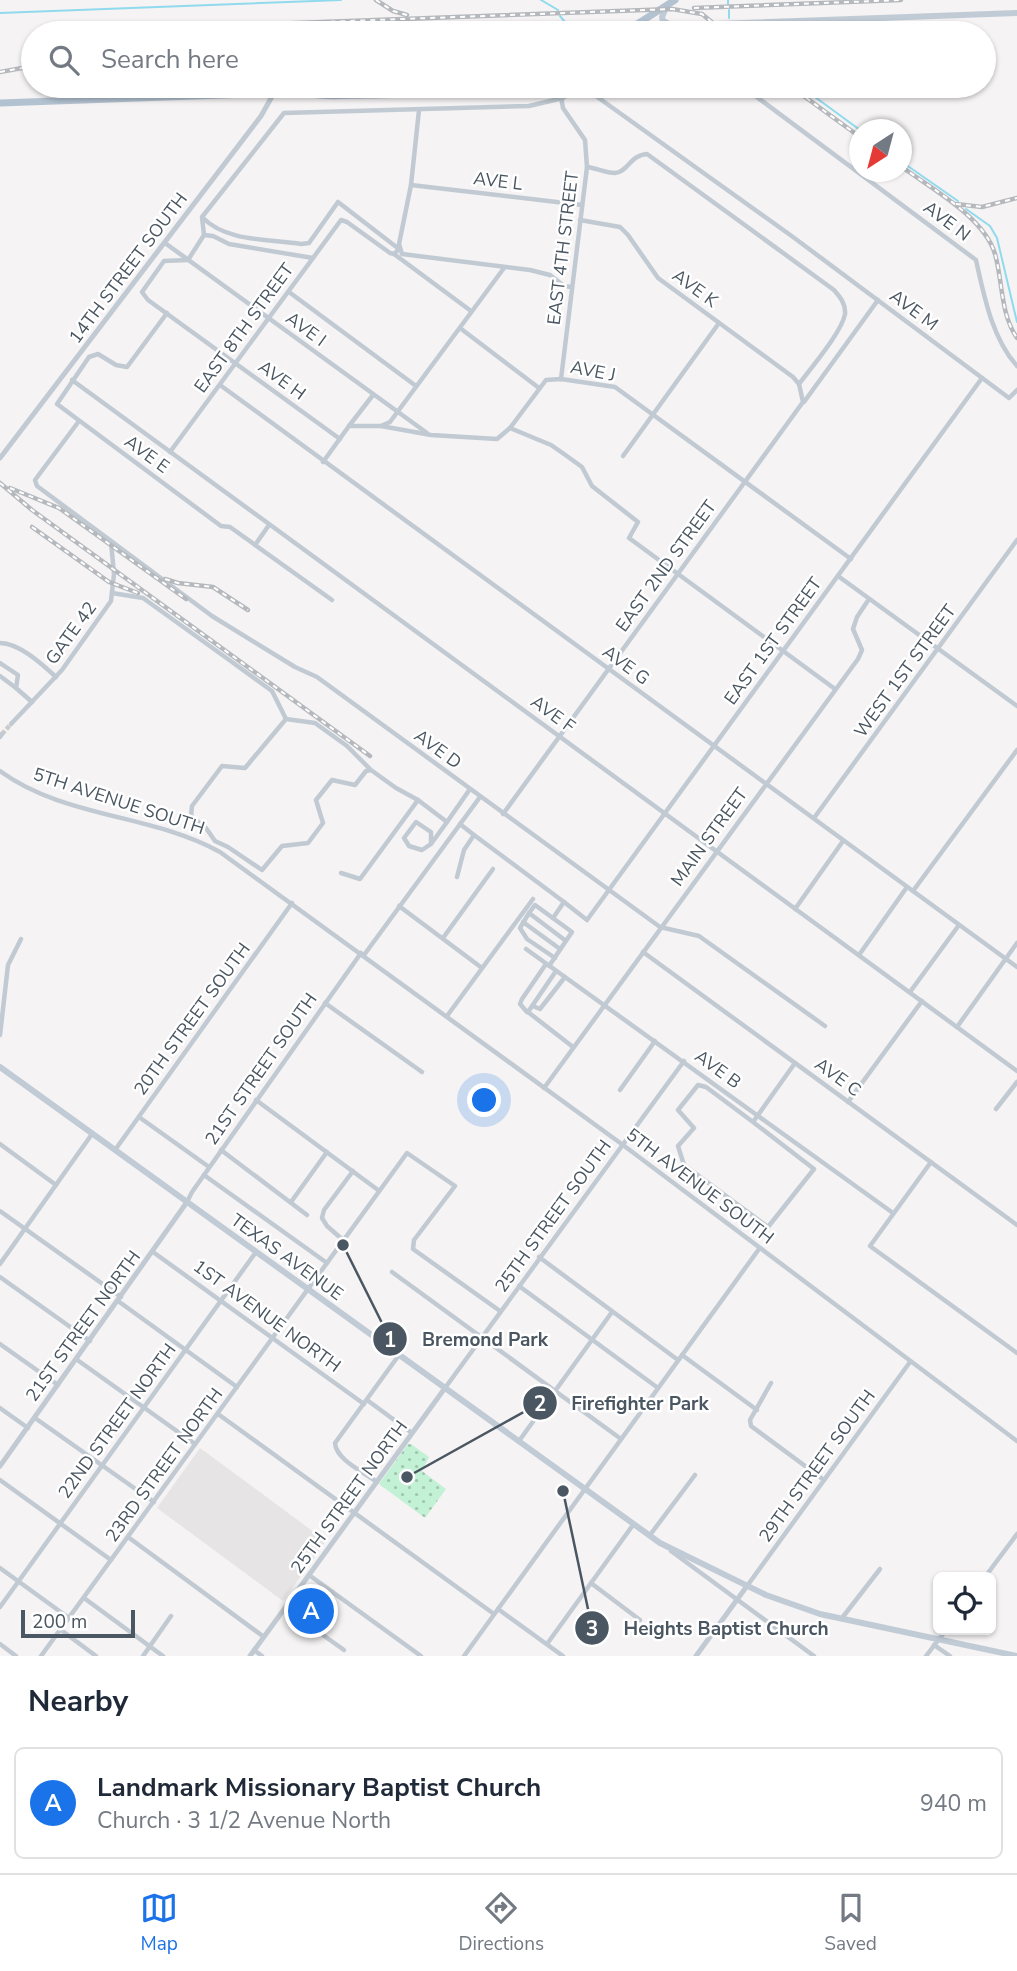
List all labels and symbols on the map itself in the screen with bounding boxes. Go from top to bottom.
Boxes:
north arrow [849,119,912,182]
street label: AVE L [472,166,524,196]
street label: EAST 4TH STREET [542,170,584,326]
street label: 14TH STREET SOUTH [63,188,193,348]
street label: AVE N [919,195,975,247]
street label: EAST 8TH STREET [189,258,299,398]
street label: AVE K [667,263,723,313]
street label: AVE M [885,284,943,336]
street label: AVE I [281,306,331,352]
street label: AVE H [253,355,311,405]
street label: AVE J [568,355,618,387]
street label: AVE E [120,430,174,478]
street label: EAST 2ND STREET [610,495,722,637]
street label: EAST 1ST STREET [719,572,827,709]
street label: GATE 42 [40,597,102,669]
street label: WEST 1ST STREET [849,600,961,742]
street label: AVE G [598,640,654,690]
street label: AVE F [526,690,580,738]
street label: AVE D [410,724,466,774]
street label: 5TH AVENUE SOUTH [30,762,208,840]
street label: MAIN STREET [665,783,753,891]
street label: 20TH STREET SOUTH [128,938,256,1100]
street label: 21ST STREET SOUTH [199,988,323,1150]
street label: AVE B [690,1044,746,1094]
street label: AVE C [810,1052,866,1102]
your location [467,1083,501,1117]
street label: 5TH AVENUE SOUTH [621,1123,779,1249]
street label: 25TH STREET SOUTH [489,1135,617,1297]
street label: TEXAS AVENUE [226,1208,348,1306]
street label: 21ST STREET NORTH [20,1246,146,1406]
street label: 1ST AVENUE NORTH [188,1254,346,1378]
callout: Bremond Park [373,1319,562,1359]
text: 1 [384,1326,396,1354]
text: Bremond Park [422,1327,549,1353]
street label: 22ND STREET NORTH [53,1339,181,1503]
street label: 23RD STREET NORTH [100,1383,228,1547]
callout: Firefighter Park [522,1383,722,1423]
street label: 29TH STREET SOUTH [753,1385,881,1547]
text: 2 [534,1390,546,1418]
text: Firefighter Park [571,1391,709,1417]
street label: 25TH STREET NORTH [285,1416,413,1578]
pin: A [288,1585,334,1637]
scale bar [21,1607,135,1639]
callout: Heights Baptist Church [575,1608,843,1648]
text: 3 [586,1615,598,1643]
text: Heights Baptist Church [623,1616,829,1642]

